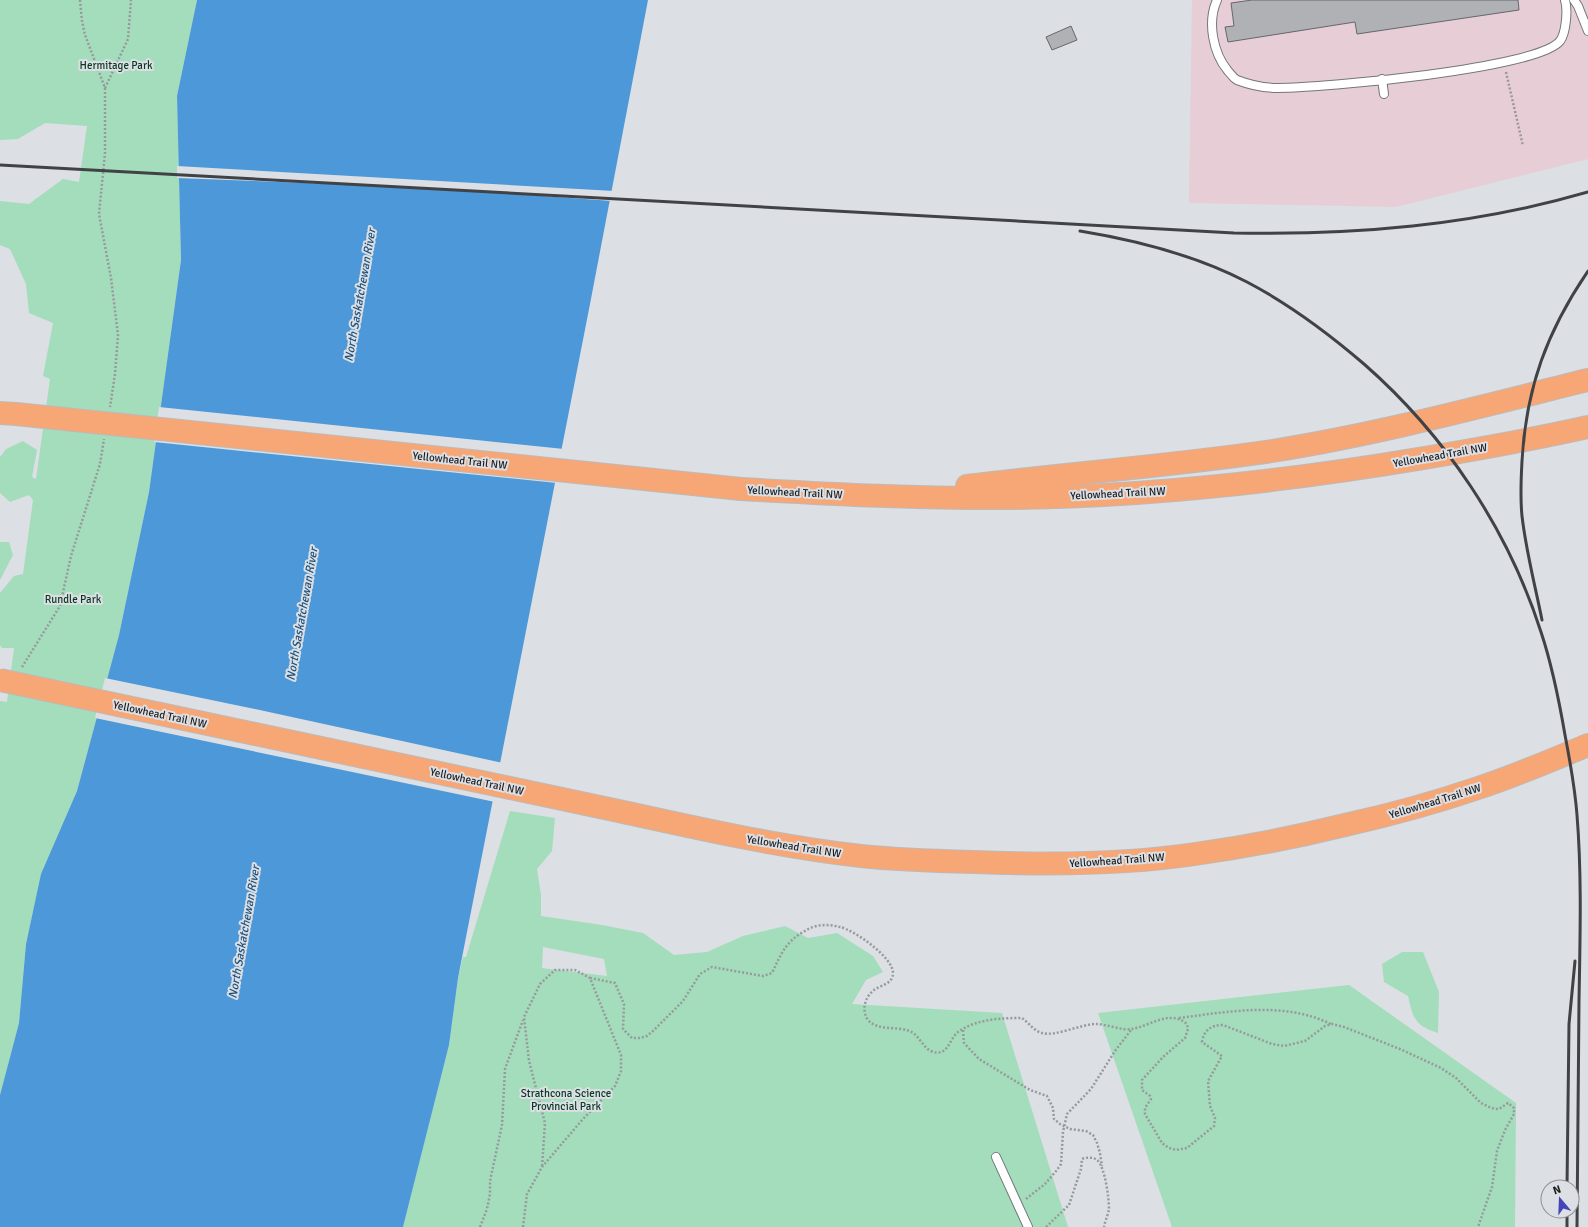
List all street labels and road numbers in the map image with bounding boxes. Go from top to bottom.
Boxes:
street label: Yellowhead Trail NW [1392,441,1489,470]
street label: Yellowhead Trail NW [412,449,509,472]
street label: Yellowhead Trail NW [747,484,844,502]
street label: Yellowhead Trail NW [1070,484,1167,502]
street label: Yellowhead Trail NW [112,698,209,731]
street label: Yellowhead Trail NW [429,765,526,798]
street label: Yellowhead Trail NW [1388,781,1483,822]
street label: Yellowhead Trail NW [746,833,843,860]
street label: Yellowhead Trail NW [1069,851,1166,870]

